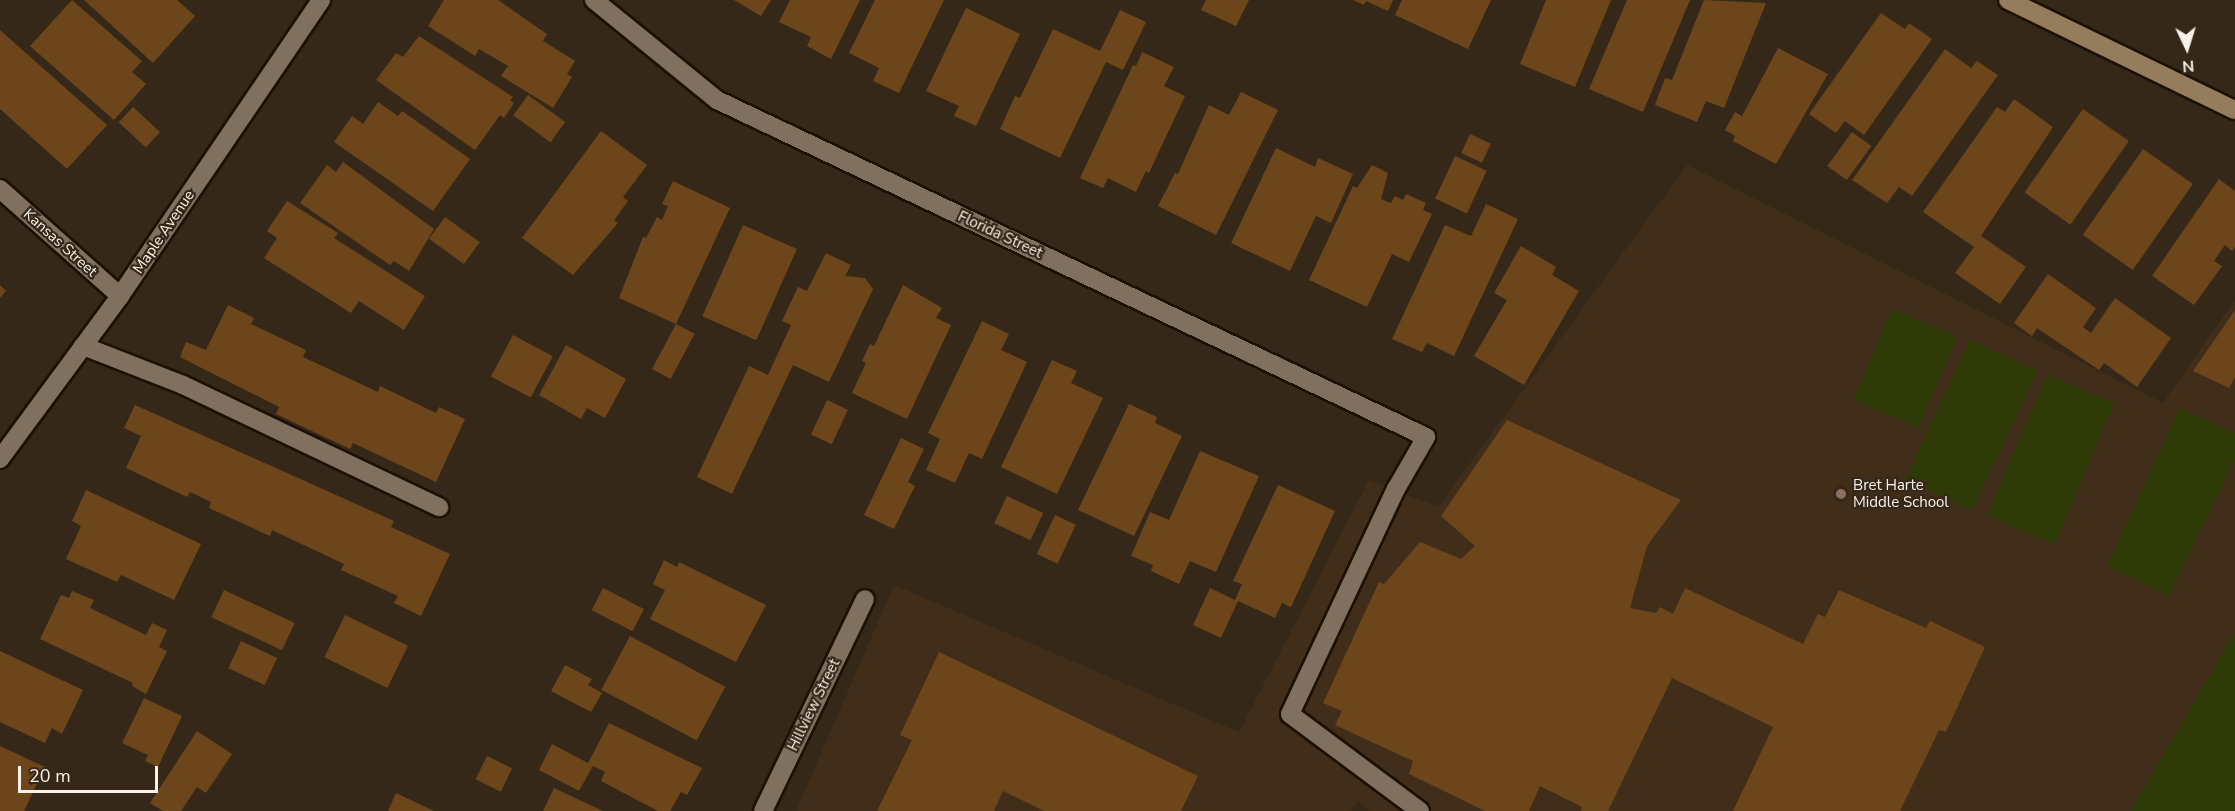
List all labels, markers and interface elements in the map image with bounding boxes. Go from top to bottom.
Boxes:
north arrow [2157,18,2217,78]
text: N [2182,55,2195,77]
street label: Maple Avenue [129,187,199,277]
street label: Kansas Street [19,205,101,281]
street label: Florida Street [955,208,1045,262]
place label: Bret Harte Middle School [1853,476,1949,511]
marker: Bret Harte Middle School [1834,487,1848,501]
street label: Hillview Street [784,656,844,754]
scale bar [21,754,160,792]
text: 20 m [29,764,71,788]

